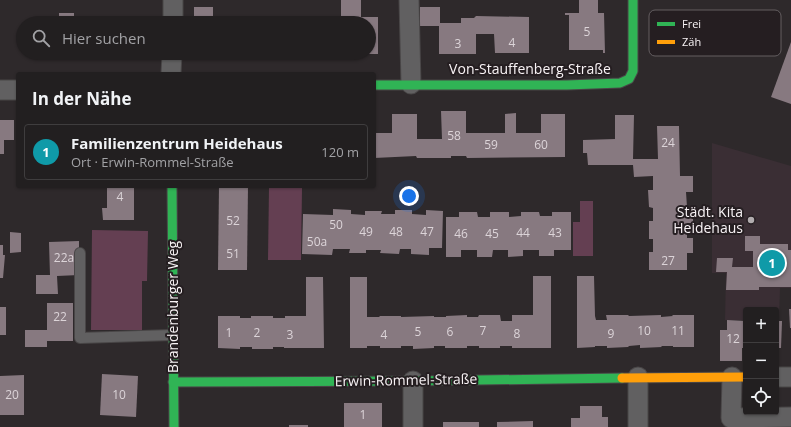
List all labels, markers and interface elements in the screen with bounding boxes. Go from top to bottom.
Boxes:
legend [649,10,781,56]
search box [16,16,376,60]
text: Frei [682,16,701,31]
house number: 5 [584,23,591,40]
icon: search [30,27,52,49]
text: Hier suchen [62,28,146,48]
house number: 4 [509,34,516,51]
text: Zäh [682,34,701,49]
house number: 3 [455,35,462,52]
street label: Von-Stauffenberg-Straße [449,59,611,78]
text: In der Nähe [32,87,131,110]
house number: 58 [447,127,461,144]
text: Familienzentrum Heidehaus [71,133,283,153]
house number: 24 [661,134,675,151]
house number: 59 [484,136,498,153]
house number: 60 [534,136,548,153]
text: 1 [42,143,50,161]
text: 120 m [321,143,359,161]
text: Ort · Erwin-Rommel-Straße [71,153,234,171]
your location [399,186,419,206]
house number: 4 [117,188,124,205]
place label: Städt. Kita Heidehaus [673,202,743,237]
house number: 52 [226,212,240,229]
marker: Städt. Kita Heidehaus [746,215,756,225]
house number: 50 [329,216,343,233]
house number: 49 [359,223,373,240]
house number: 48 [389,223,403,240]
house number: 47 [420,223,434,240]
house number: 44 [516,224,530,241]
house number: 43 [548,224,562,241]
house number: 46 [454,225,468,242]
house number: 45 [485,225,499,242]
house number: 50a [307,233,327,250]
street label: Brandenburger Weg [163,240,182,373]
house number: 51 [226,245,240,262]
pin: 1 [759,248,785,278]
house number: 22a [54,249,74,266]
house number: 27 [661,252,675,269]
map controls [743,307,779,415]
button: + [743,307,779,343]
house number: 22 [53,308,67,325]
house number: 7 [480,322,487,339]
house number: 10 [637,322,651,339]
house number: 11 [671,322,685,339]
house number: 5 [415,323,422,340]
house number: 6 [447,323,454,340]
house number: 1 [226,324,232,341]
house number: 2 [254,324,261,341]
house number: 8 [514,325,521,342]
house number: 9 [608,325,615,342]
house number: 3 [287,326,294,343]
house number: 4 [381,326,388,343]
house number: 12 [726,330,740,347]
button: − [743,343,779,379]
street label: Erwin-Rommel-Straße [335,369,478,390]
button: locate [743,379,779,415]
house number: 20 [5,386,19,403]
house number: 10 [112,386,126,403]
house number: 1 [360,406,366,423]

